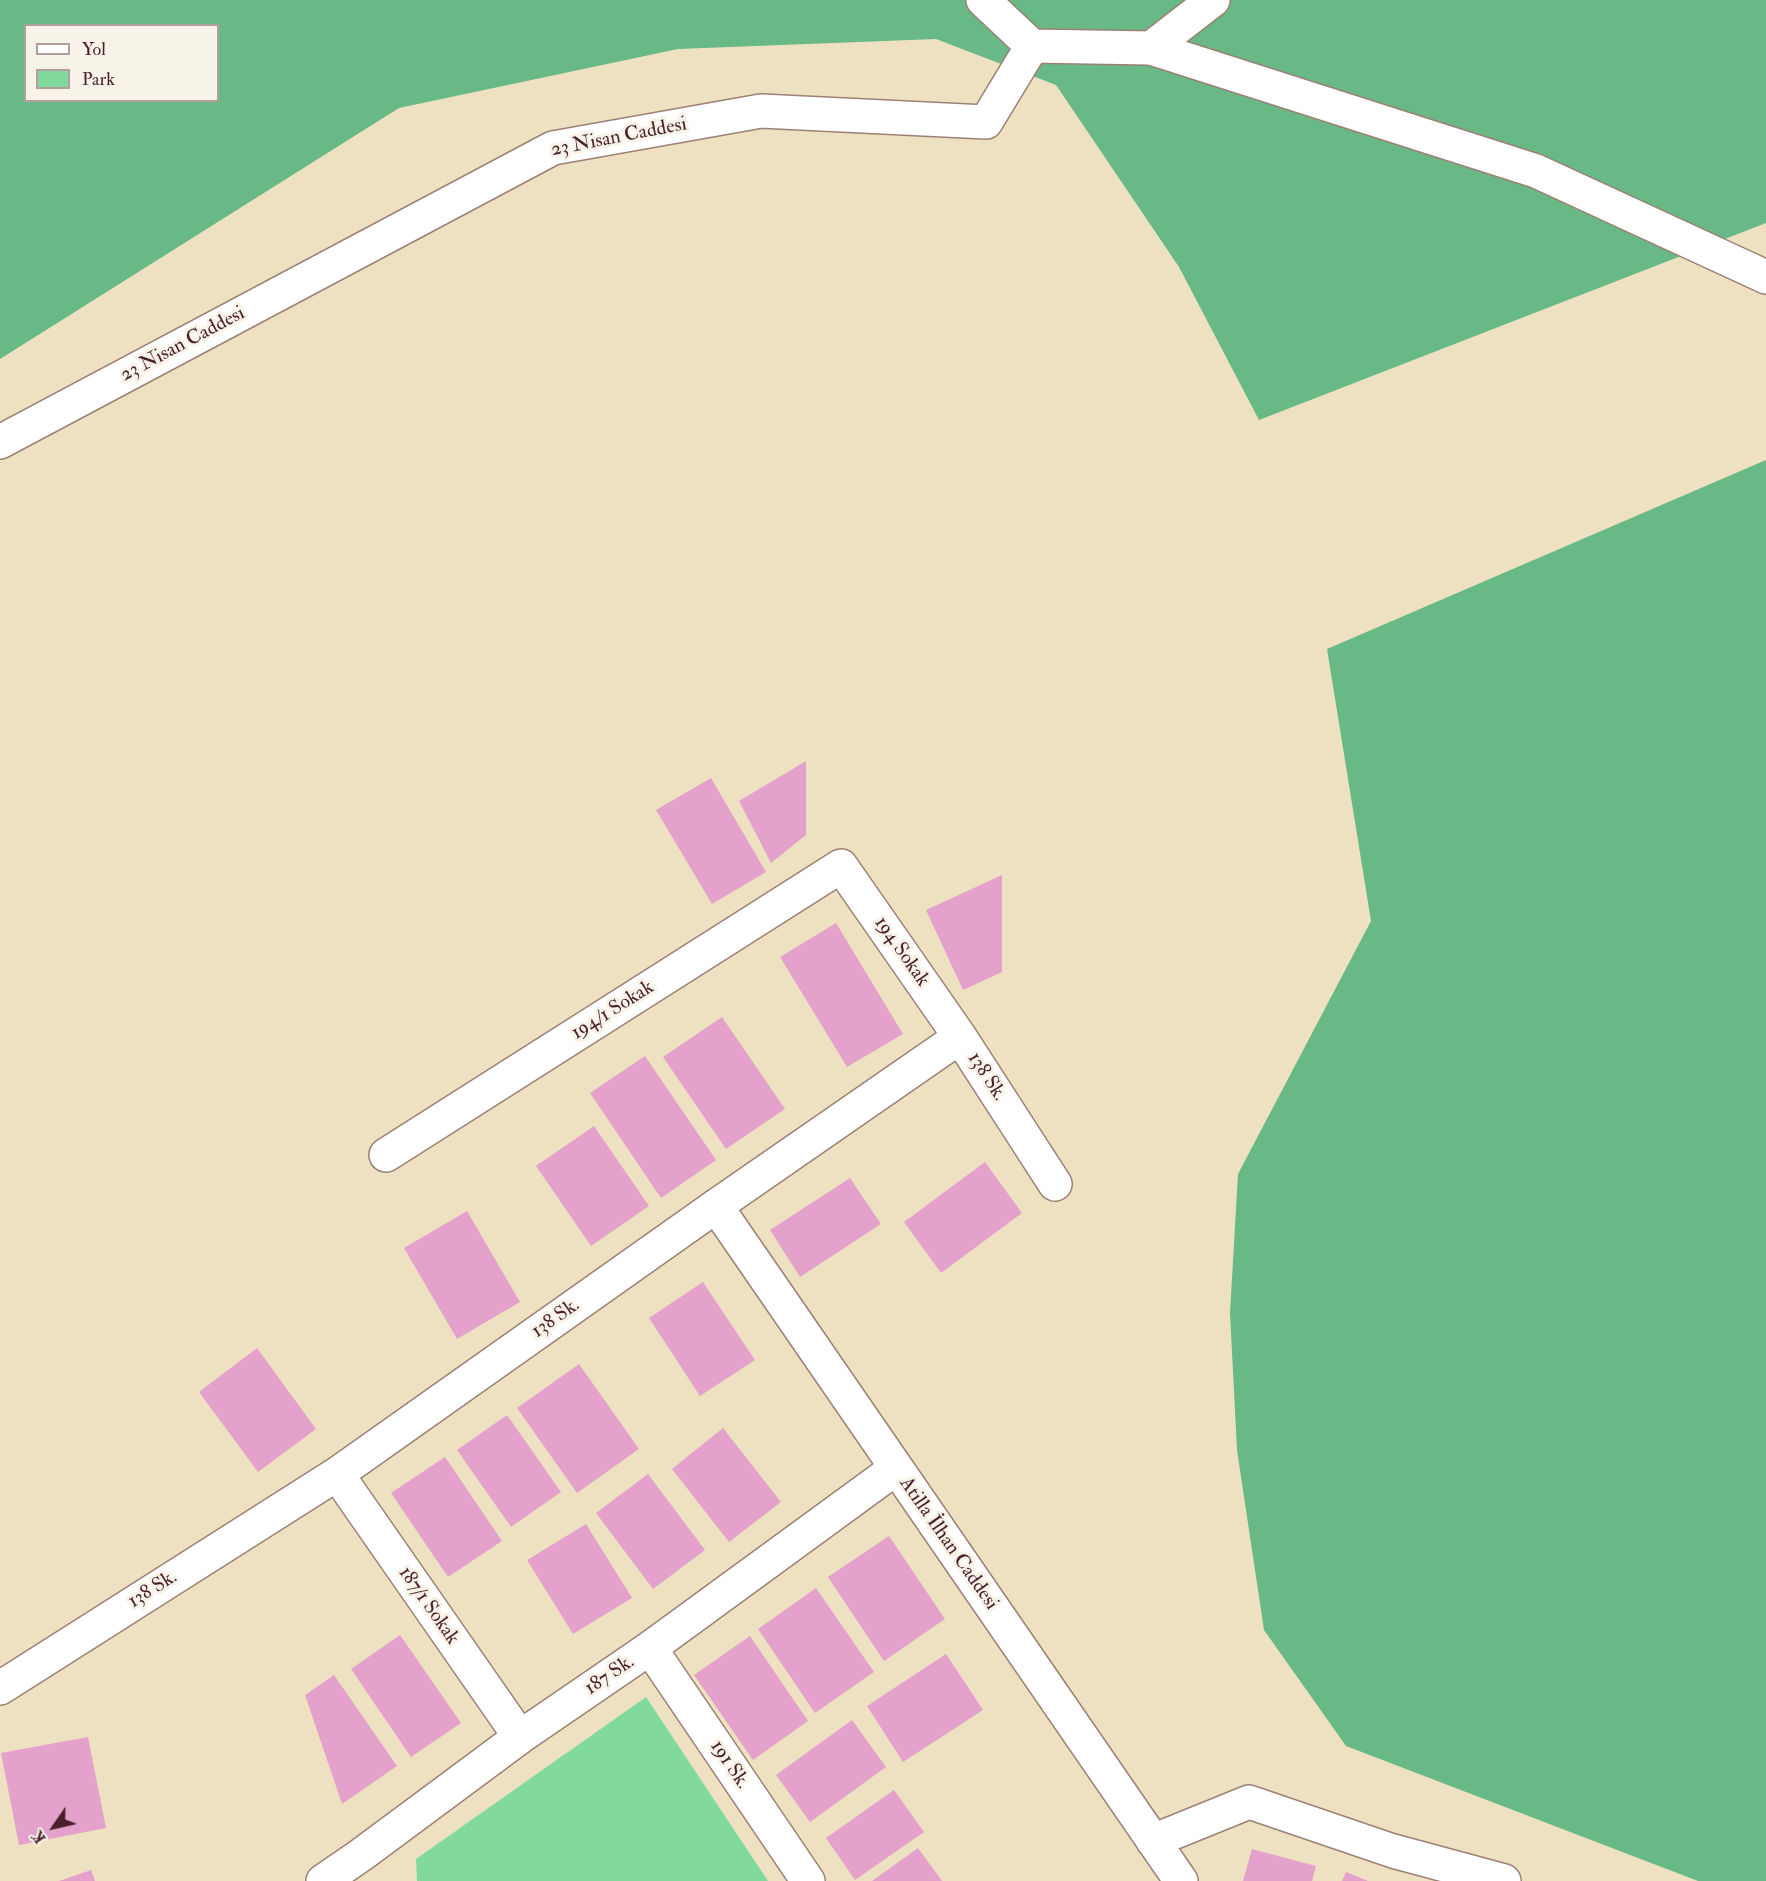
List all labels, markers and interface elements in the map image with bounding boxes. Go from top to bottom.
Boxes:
legend [24,24,219,102]
text: Yol [82,38,106,61]
text: Park [82,68,115,91]
street label: 23 Nisan Caddesi [549,113,689,163]
street label: 23 Nisan Caddesi [117,302,249,388]
street label: 194 Sokak [868,912,934,992]
street label: 194/1 Sokak [567,976,659,1046]
street label: 138 Sk. [962,1048,1010,1106]
street label: 138 Sk. [527,1294,585,1344]
street label: Atilla İlhan Caddesi [893,1473,1003,1615]
street label: 187/1 Sokak [392,1562,464,1650]
street label: 138 Sk. [124,1566,182,1614]
street label: 187 Sk. [581,1651,639,1701]
street label: 191 Sk. [704,1736,754,1794]
north arrow [24,1797,84,1857]
text: K [28,1827,50,1847]

